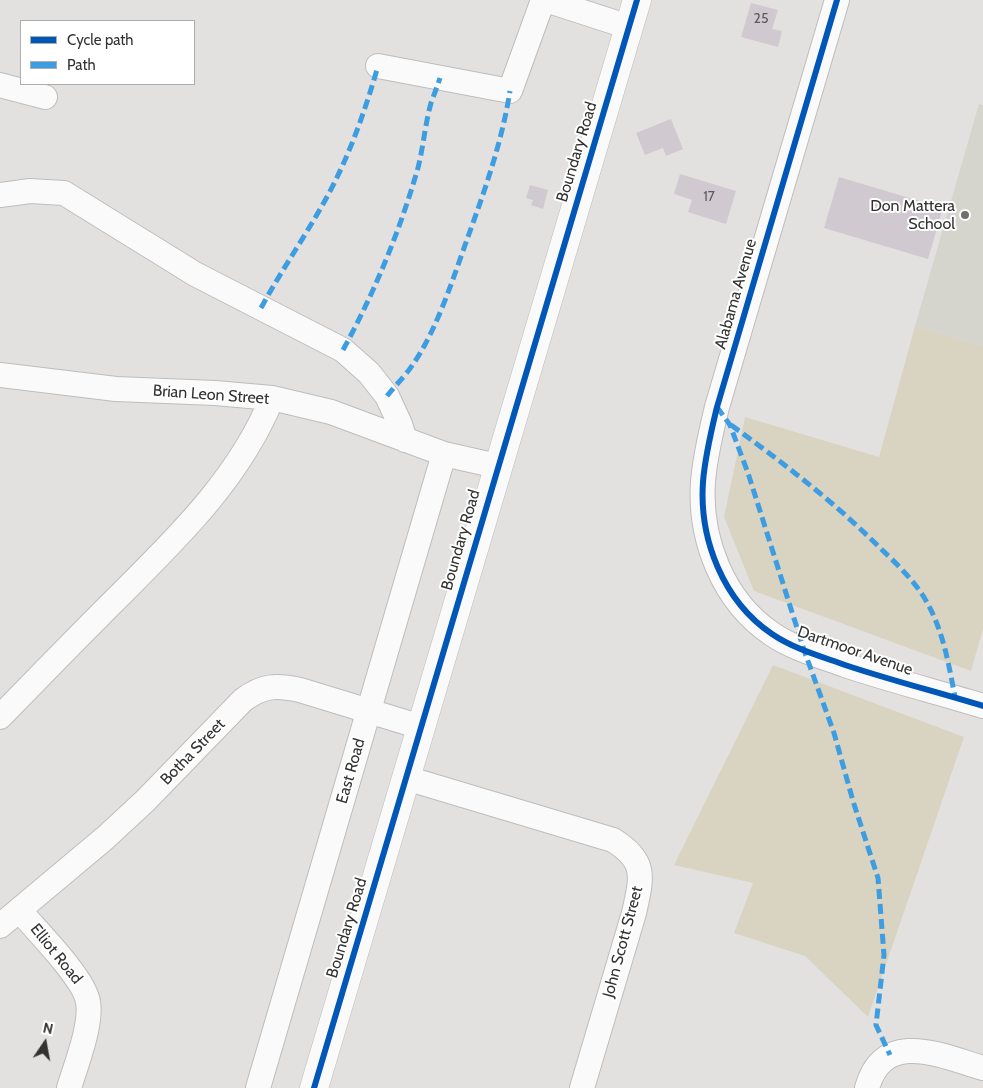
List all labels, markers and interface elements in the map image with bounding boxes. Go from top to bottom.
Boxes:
house number: 25 [754,11,768,27]
legend [20,20,195,85]
text: Cycle path [67,31,133,49]
text: Path [67,56,96,74]
street label: Boundary Road [553,100,601,204]
house number: 17 [703,189,715,205]
place label: Don Mattera School [870,196,955,234]
marker: Don Mattera School [959,209,971,221]
street label: Alabama Avenue [711,237,761,351]
street label: Brian Leon Street [152,381,270,409]
street label: Boundary Road [437,488,485,592]
street label: Dartmoor Avenue [795,622,915,680]
street label: Botha Street [157,715,229,789]
street label: East Road [333,736,369,806]
street label: Boundary Road [323,876,371,980]
street label: John Scott Street [599,884,647,1000]
street label: Elliot Road [26,920,86,988]
north arrow [20,1018,70,1068]
text: N [41,1018,55,1038]

